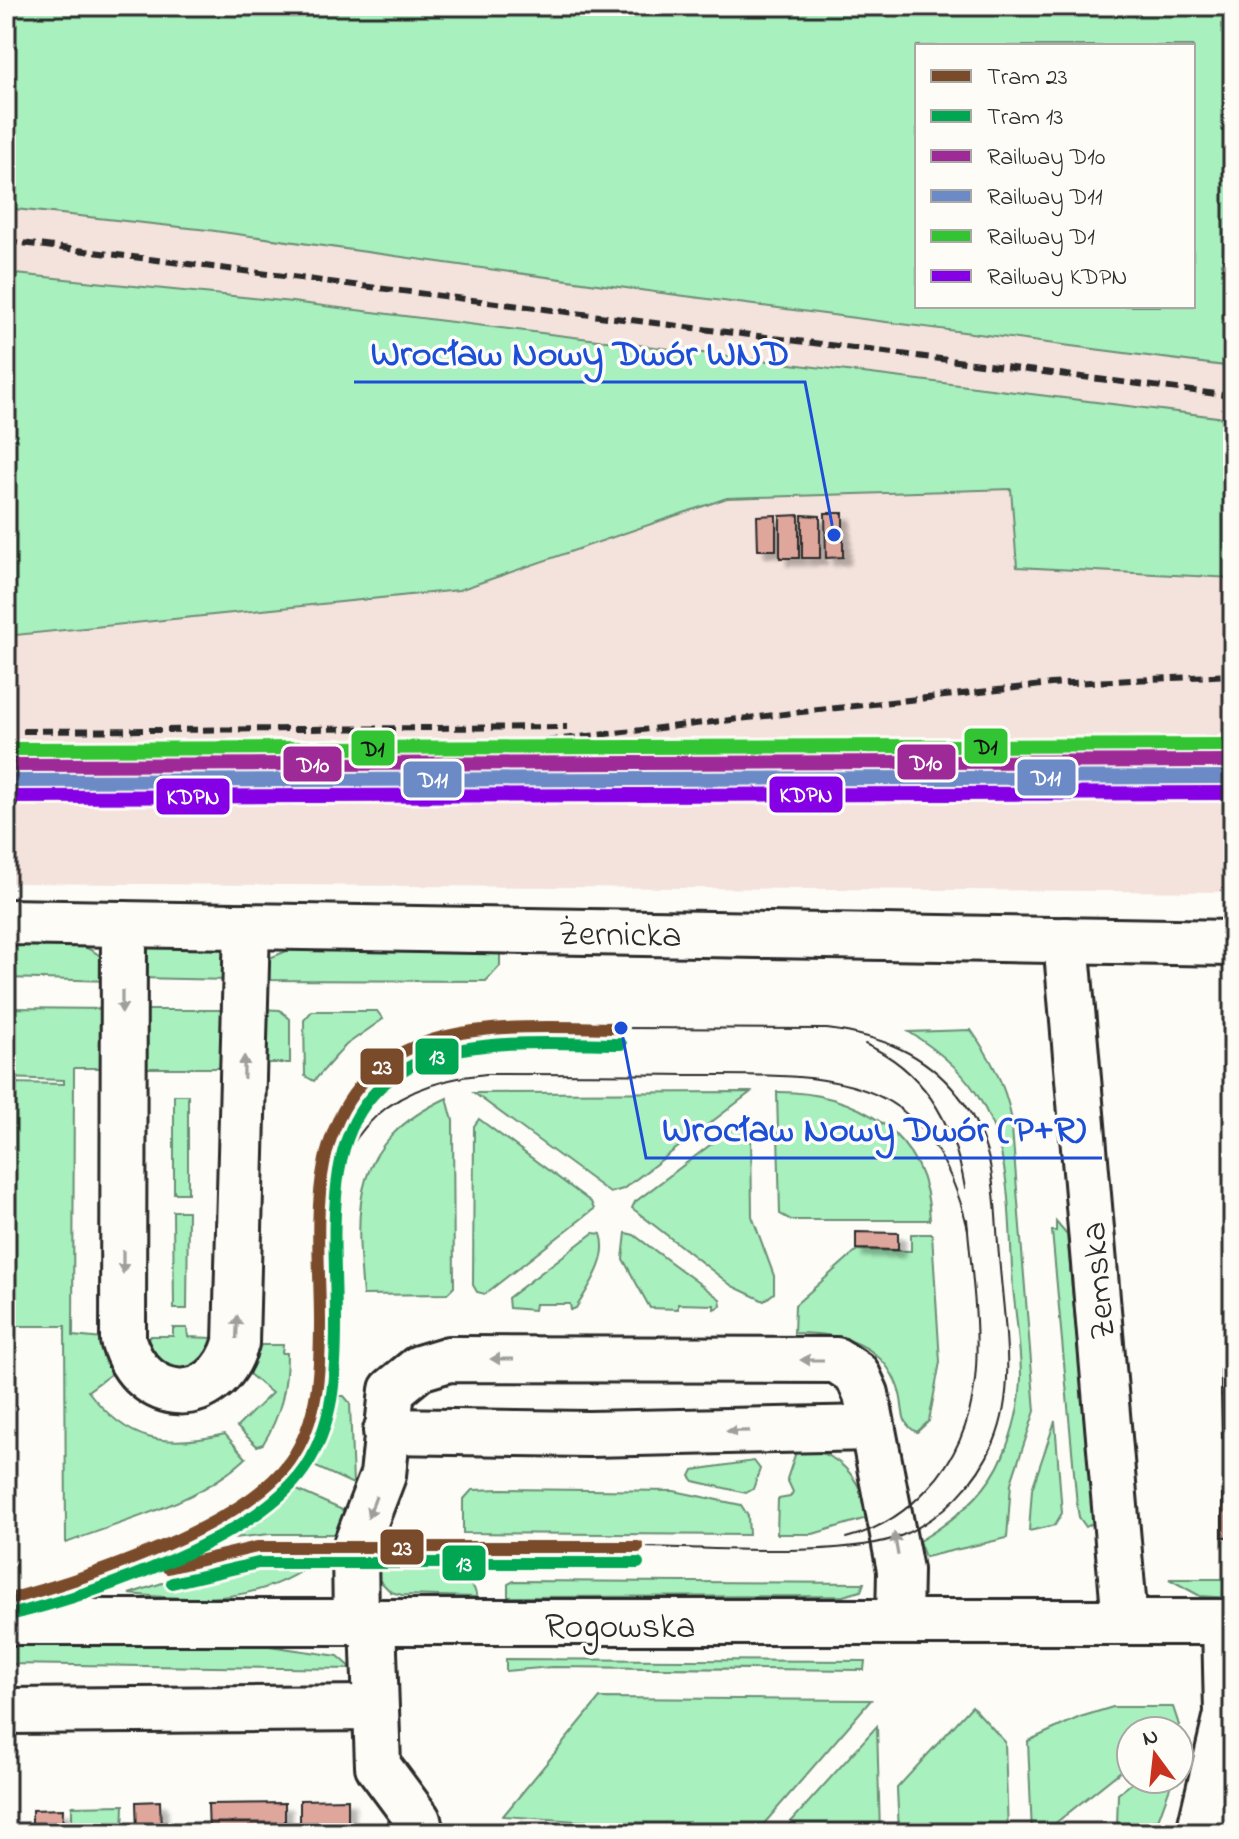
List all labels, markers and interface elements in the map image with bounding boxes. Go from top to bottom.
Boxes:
legend [915,44,1195,308]
text: Tram 23 [987,61,1068,96]
text: Tram 13 [987,101,1063,136]
text: Railway D10 [987,141,1105,177]
text: Railway D11 [987,181,1103,217]
text: Railway D1 [987,221,1095,257]
text: Railway KDPN [987,261,1128,297]
callout: Wrocław Nowy Dwór WND [354,320,805,382]
text: Wrocław Nowy Dwór WND [371,328,789,384]
line badge: D1 [963,727,1009,765]
line badge: D1 [350,729,396,767]
text: D1 [973,733,998,765]
text: D1 [360,735,385,767]
line badge: D10 [896,743,957,781]
line badge: D10 [282,745,343,783]
text: D10 [909,749,943,781]
text: D10 [296,751,330,783]
line badge: D11 [1016,758,1077,797]
line badge: D11 [402,760,463,799]
text: D11 [1030,764,1061,796]
text: D11 [417,766,448,798]
line badge: KDPN [768,775,844,814]
line badge: KDPN [155,777,231,816]
text: KDPN [779,781,833,813]
text: KDPN [166,783,220,815]
street label: Żernicka [558,909,682,964]
one-way arrow [116,990,128,1015]
line badge: 13 [414,1037,460,1076]
text: 13 [429,1043,445,1075]
line badge: 23 [359,1047,405,1086]
text: 23 [371,1053,392,1085]
one-way arrow [238,1054,251,1079]
callout: Wrocław Nowy Dwór (P+R) [646,1096,1102,1158]
text: Wrocław Nowy Dwór (P+R) [662,1104,1086,1160]
street label: Zemska [1069,1219,1132,1342]
one-way arrow [117,1250,129,1275]
one-way arrow [231,1314,243,1339]
one-way arrow [489,1353,514,1365]
one-way arrow [799,1354,824,1366]
one-way arrow [725,1425,750,1437]
one-way arrow [365,1495,378,1519]
line badge: 23 [379,1528,425,1566]
one-way arrow [889,1532,901,1557]
text: 23 [391,1534,412,1566]
line badge: 13 [441,1544,487,1582]
text: 13 [456,1550,472,1582]
street label: Rogowska [545,1602,695,1655]
north arrow [1115,1715,1195,1795]
text: N [1139,1721,1162,1756]

